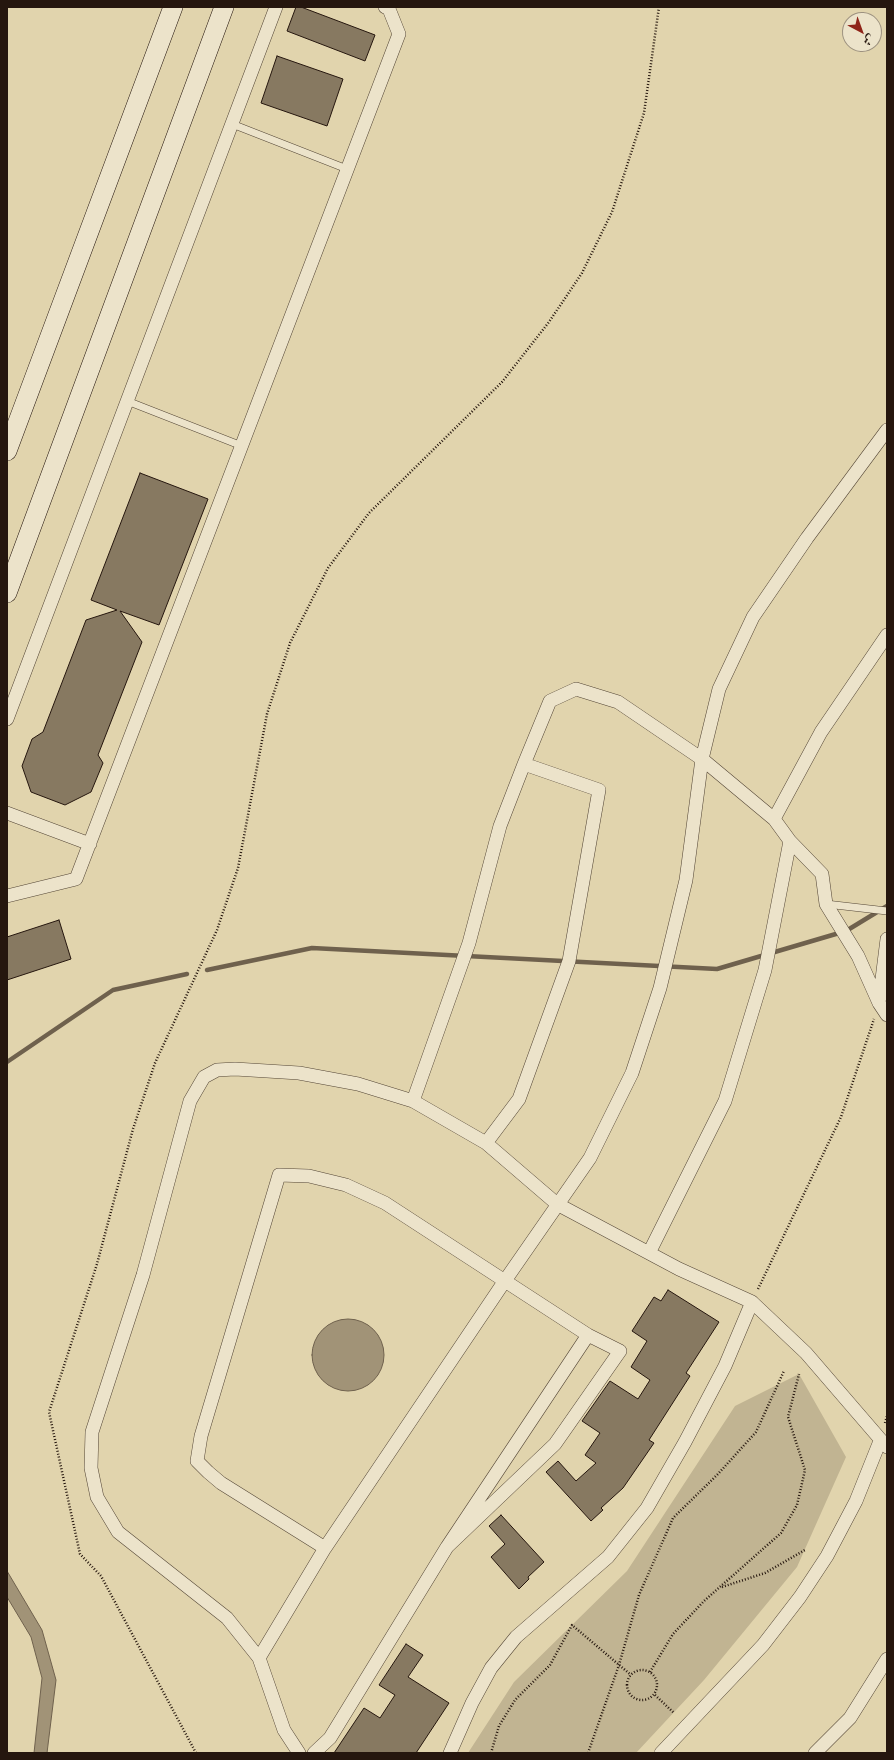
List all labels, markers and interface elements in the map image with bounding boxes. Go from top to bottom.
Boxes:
north arrow [842,12,882,52]
text: ش [861,31,878,49]

